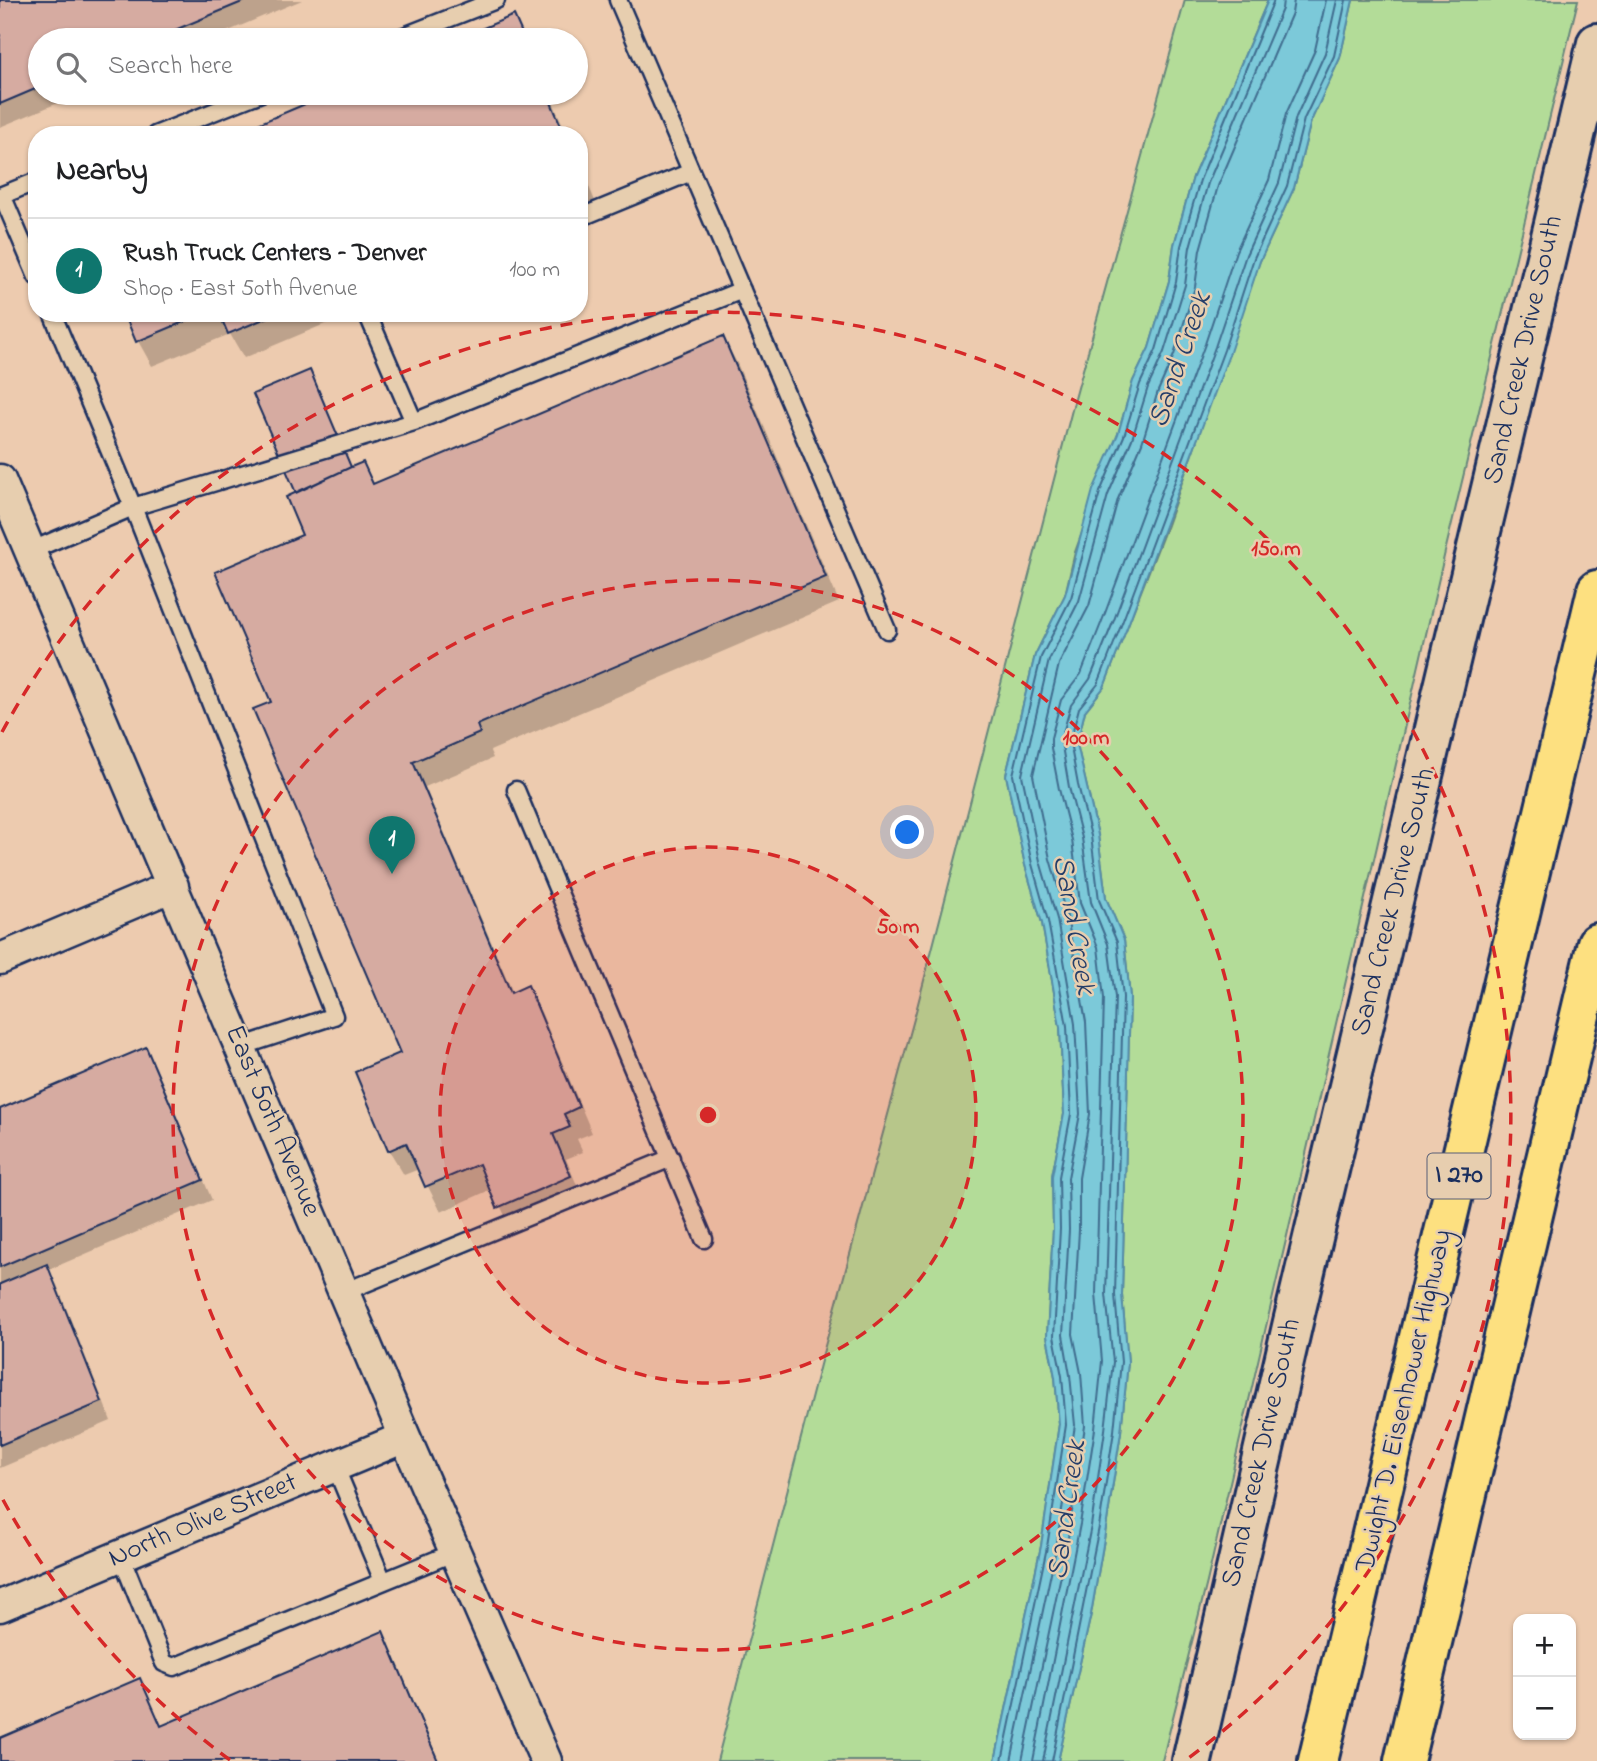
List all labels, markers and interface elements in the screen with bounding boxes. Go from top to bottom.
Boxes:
search box [28,28,588,105]
icon: search [52,48,90,86]
text: Search here [108,48,233,86]
text: Nearby [56,150,148,194]
street label: Sand Creek Drive South [1473,212,1575,488]
text: Rush Truck Centers – Denver [123,235,426,273]
text: 1 [75,254,83,287]
text: 100 m [509,254,560,287]
text: Shop · East 50th Avenue [123,273,357,306]
water label: Sand Creek [1137,285,1225,434]
text: 150 m [1251,535,1301,565]
text: 100 m [1063,724,1109,754]
street label: Sand Creek Drive South [1341,764,1447,1040]
your location [890,815,924,849]
pin: 1 [369,816,415,874]
water label: Sand Creek [1039,852,1107,1000]
text: 50 m [877,913,919,943]
street label: East 50th Avenue [213,1019,331,1223]
centre of rings [696,1103,720,1127]
road number: I 270 [1428,1154,1490,1198]
street label: Dwight D. Eisenhower Highway [1345,1226,1464,1577]
street label: Sand Creek Drive South [1211,1315,1313,1591]
water label: Sand Creek [1036,1436,1100,1583]
street label: North Olive Street [102,1463,304,1579]
map controls [1513,1614,1576,1740]
button: + [1513,1614,1576,1677]
button: − [1513,1677,1576,1740]

